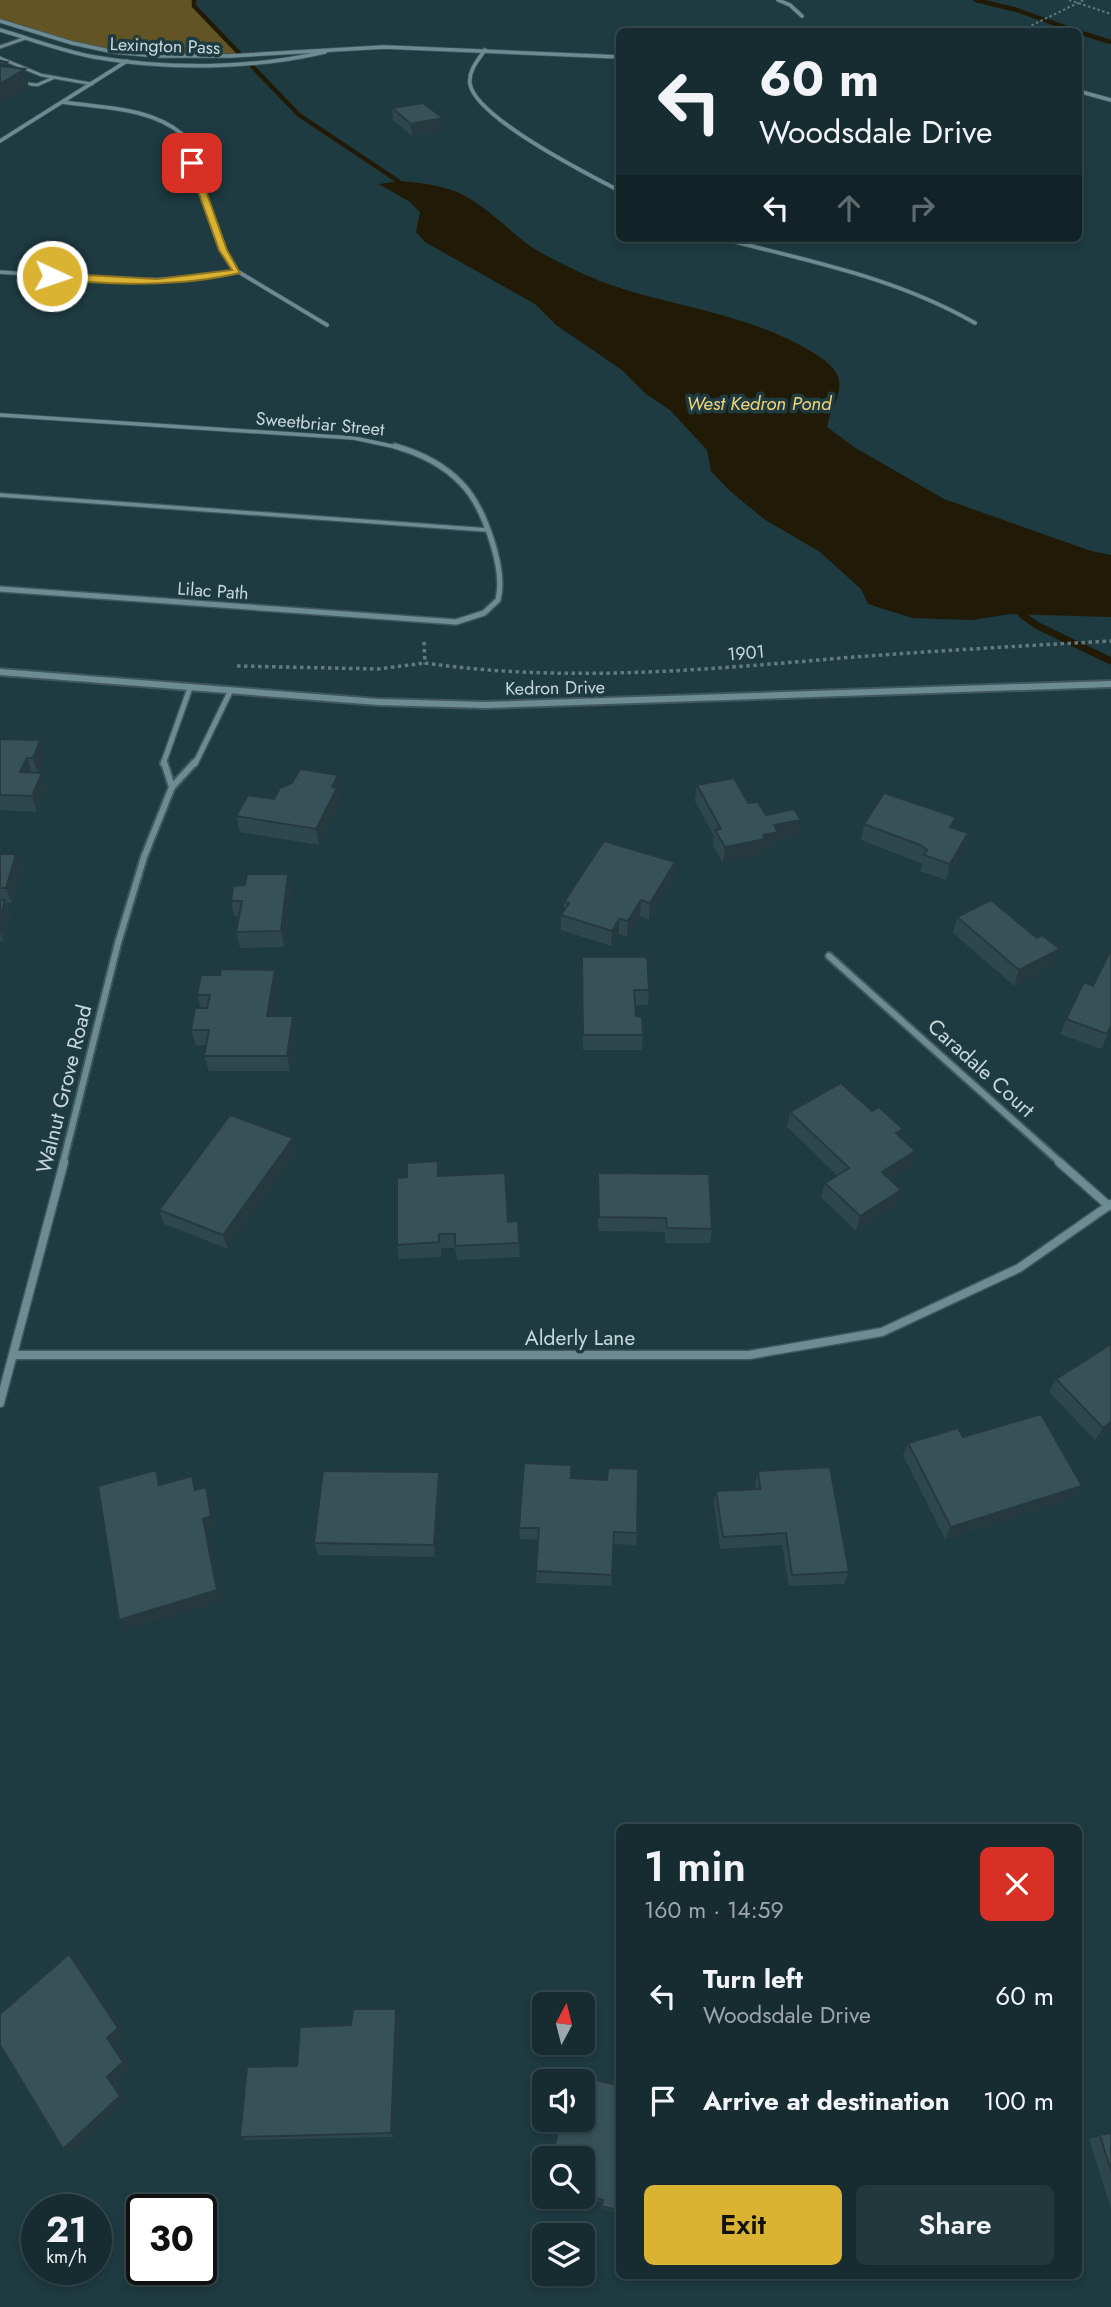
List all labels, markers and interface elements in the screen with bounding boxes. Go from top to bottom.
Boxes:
street label: Lexington Pass [109,31,221,61]
text: 60 m [759,44,879,114]
icon: left [644,56,735,147]
text: Woodsdale Drive [759,109,992,155]
pin [162,133,222,193]
icon: arrive [173,144,211,182]
icon: left [757,189,795,227]
icon: ahead [830,189,868,227]
icon: right [903,189,941,227]
position arrow [15,239,89,313]
water label: West Kedron Pond [687,390,833,417]
street label: Sweetbriar Street [255,405,386,443]
street label: Lilac Path [177,576,249,606]
street label: 1901 [726,638,766,668]
street label: Kedron Drive [505,674,605,702]
street label: Walnut Grove Road [29,1002,99,1176]
street label: Caradale Court [921,1012,1041,1124]
street label: Alderly Lane [525,1323,635,1353]
text: 1 min [644,1836,746,1897]
button: close [980,1847,1054,1921]
text: 160 m · 14:59 [644,1893,784,1927]
text: Turn left [703,1960,803,1998]
icon: left [644,1977,682,2015]
text: 60 m [995,1977,1054,2015]
north arrow [532,1992,595,2054]
map controls [532,1992,595,2286]
text: Woodsdale Drive [703,1998,871,2032]
button: sound [532,2069,595,2132]
icon: arrive [644,2082,682,2120]
text: Arrive at destination [703,2082,950,2120]
text: 100 m [983,2082,1054,2120]
button: search [532,2146,595,2209]
button: Exit [644,2185,842,2265]
button: Share [856,2185,1054,2265]
speed limit sign: 30 [126,2194,217,2285]
text: 21 [46,2205,87,2255]
button: layers [532,2223,595,2286]
text: km/h [46,2244,87,2270]

